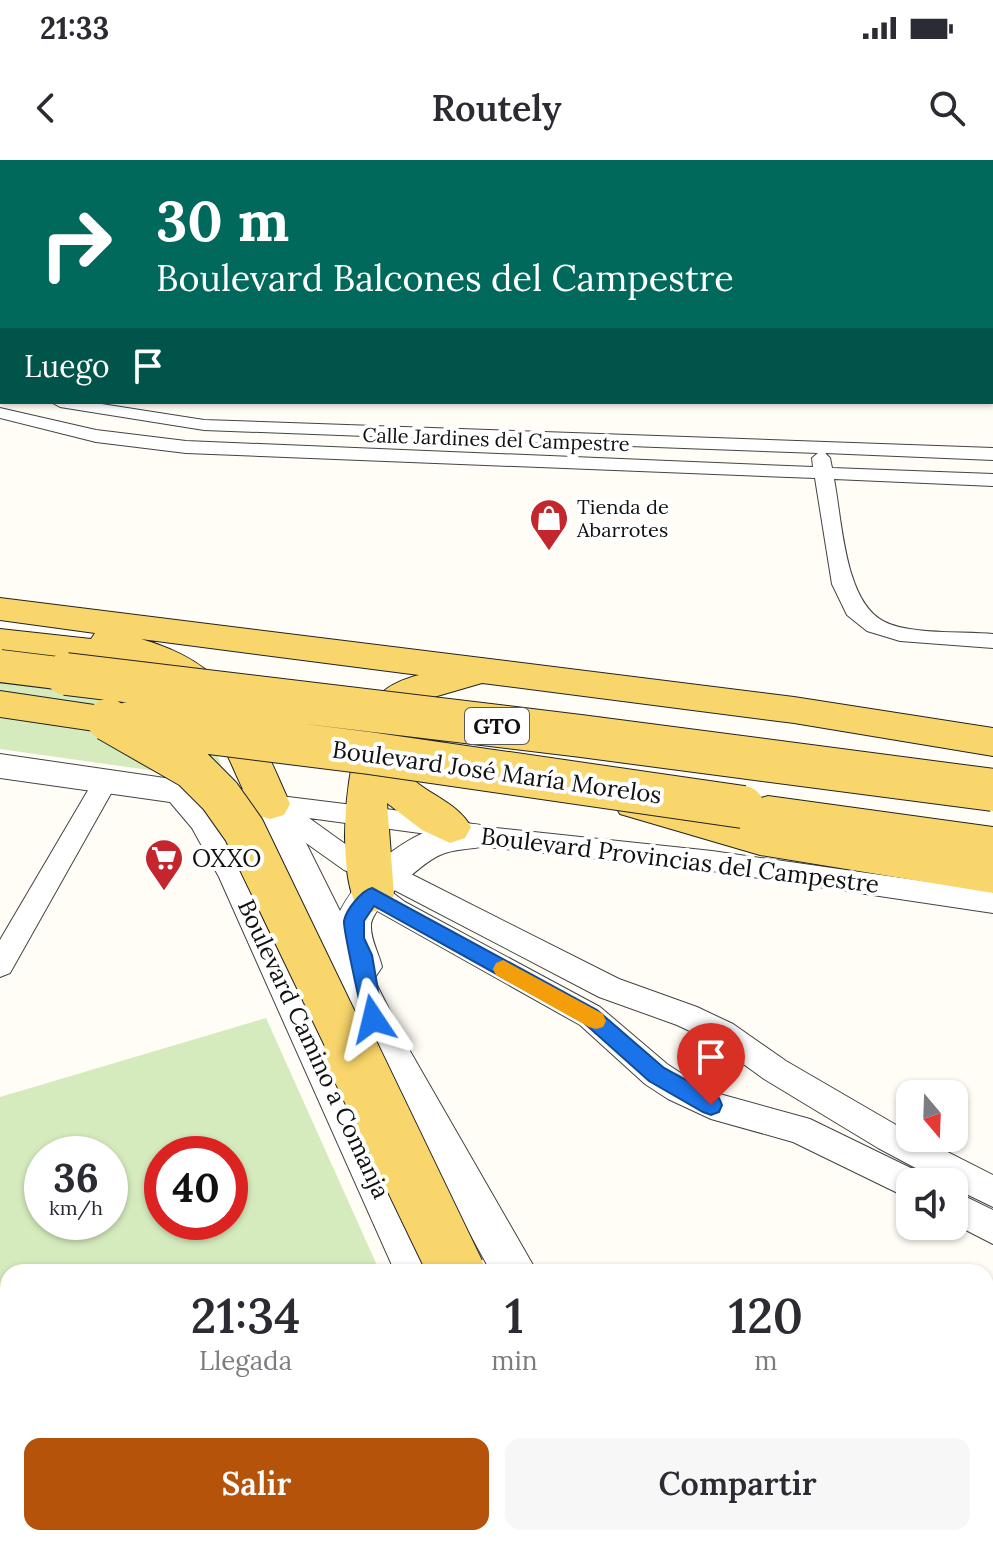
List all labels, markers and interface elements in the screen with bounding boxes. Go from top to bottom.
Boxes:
text: 21:33 [40,9,109,47]
text: Routely [431,85,562,131]
icon: back [24,86,68,130]
icon: search [925,86,969,130]
text: 30 m [156,185,289,256]
icon: right [24,192,128,296]
text: Boulevard Balcones del Campestre [156,255,734,301]
icon: arrive [126,344,170,388]
text: Luego [24,347,110,385]
street label: Calle Jardines del Campestre [362,422,630,456]
place label: Tienda de Abarrotes [576,494,669,542]
shop icon: Tienda de Abarrotes [528,497,570,552]
road number: GTO [465,708,529,744]
street label: Boulevard José María Morelos [330,734,664,810]
street label: Boulevard Provincias del Campestre [479,820,881,900]
supermarket icon: OXXO [143,837,185,892]
place label: OXXO [192,843,261,874]
street label: Boulevard Camino a Comanja [231,894,397,1204]
position arrow [331,977,415,1061]
pin [677,1023,745,1105]
icon: arrive [689,1035,733,1079]
north arrow [896,1080,968,1152]
map controls [896,1080,968,1240]
speed limit sign: 40 [144,1136,248,1240]
text: 36 [53,1152,99,1203]
button: sound [896,1168,968,1240]
text: km/h [49,1195,103,1220]
text: 21:34 [191,1285,300,1346]
text: 1 [505,1285,524,1346]
text: 120 [728,1285,803,1346]
text: Llegada [199,1344,292,1377]
text: min [491,1344,538,1377]
text: m [754,1344,777,1377]
button: Salir [24,1438,489,1530]
button: Compartir [505,1438,970,1530]

